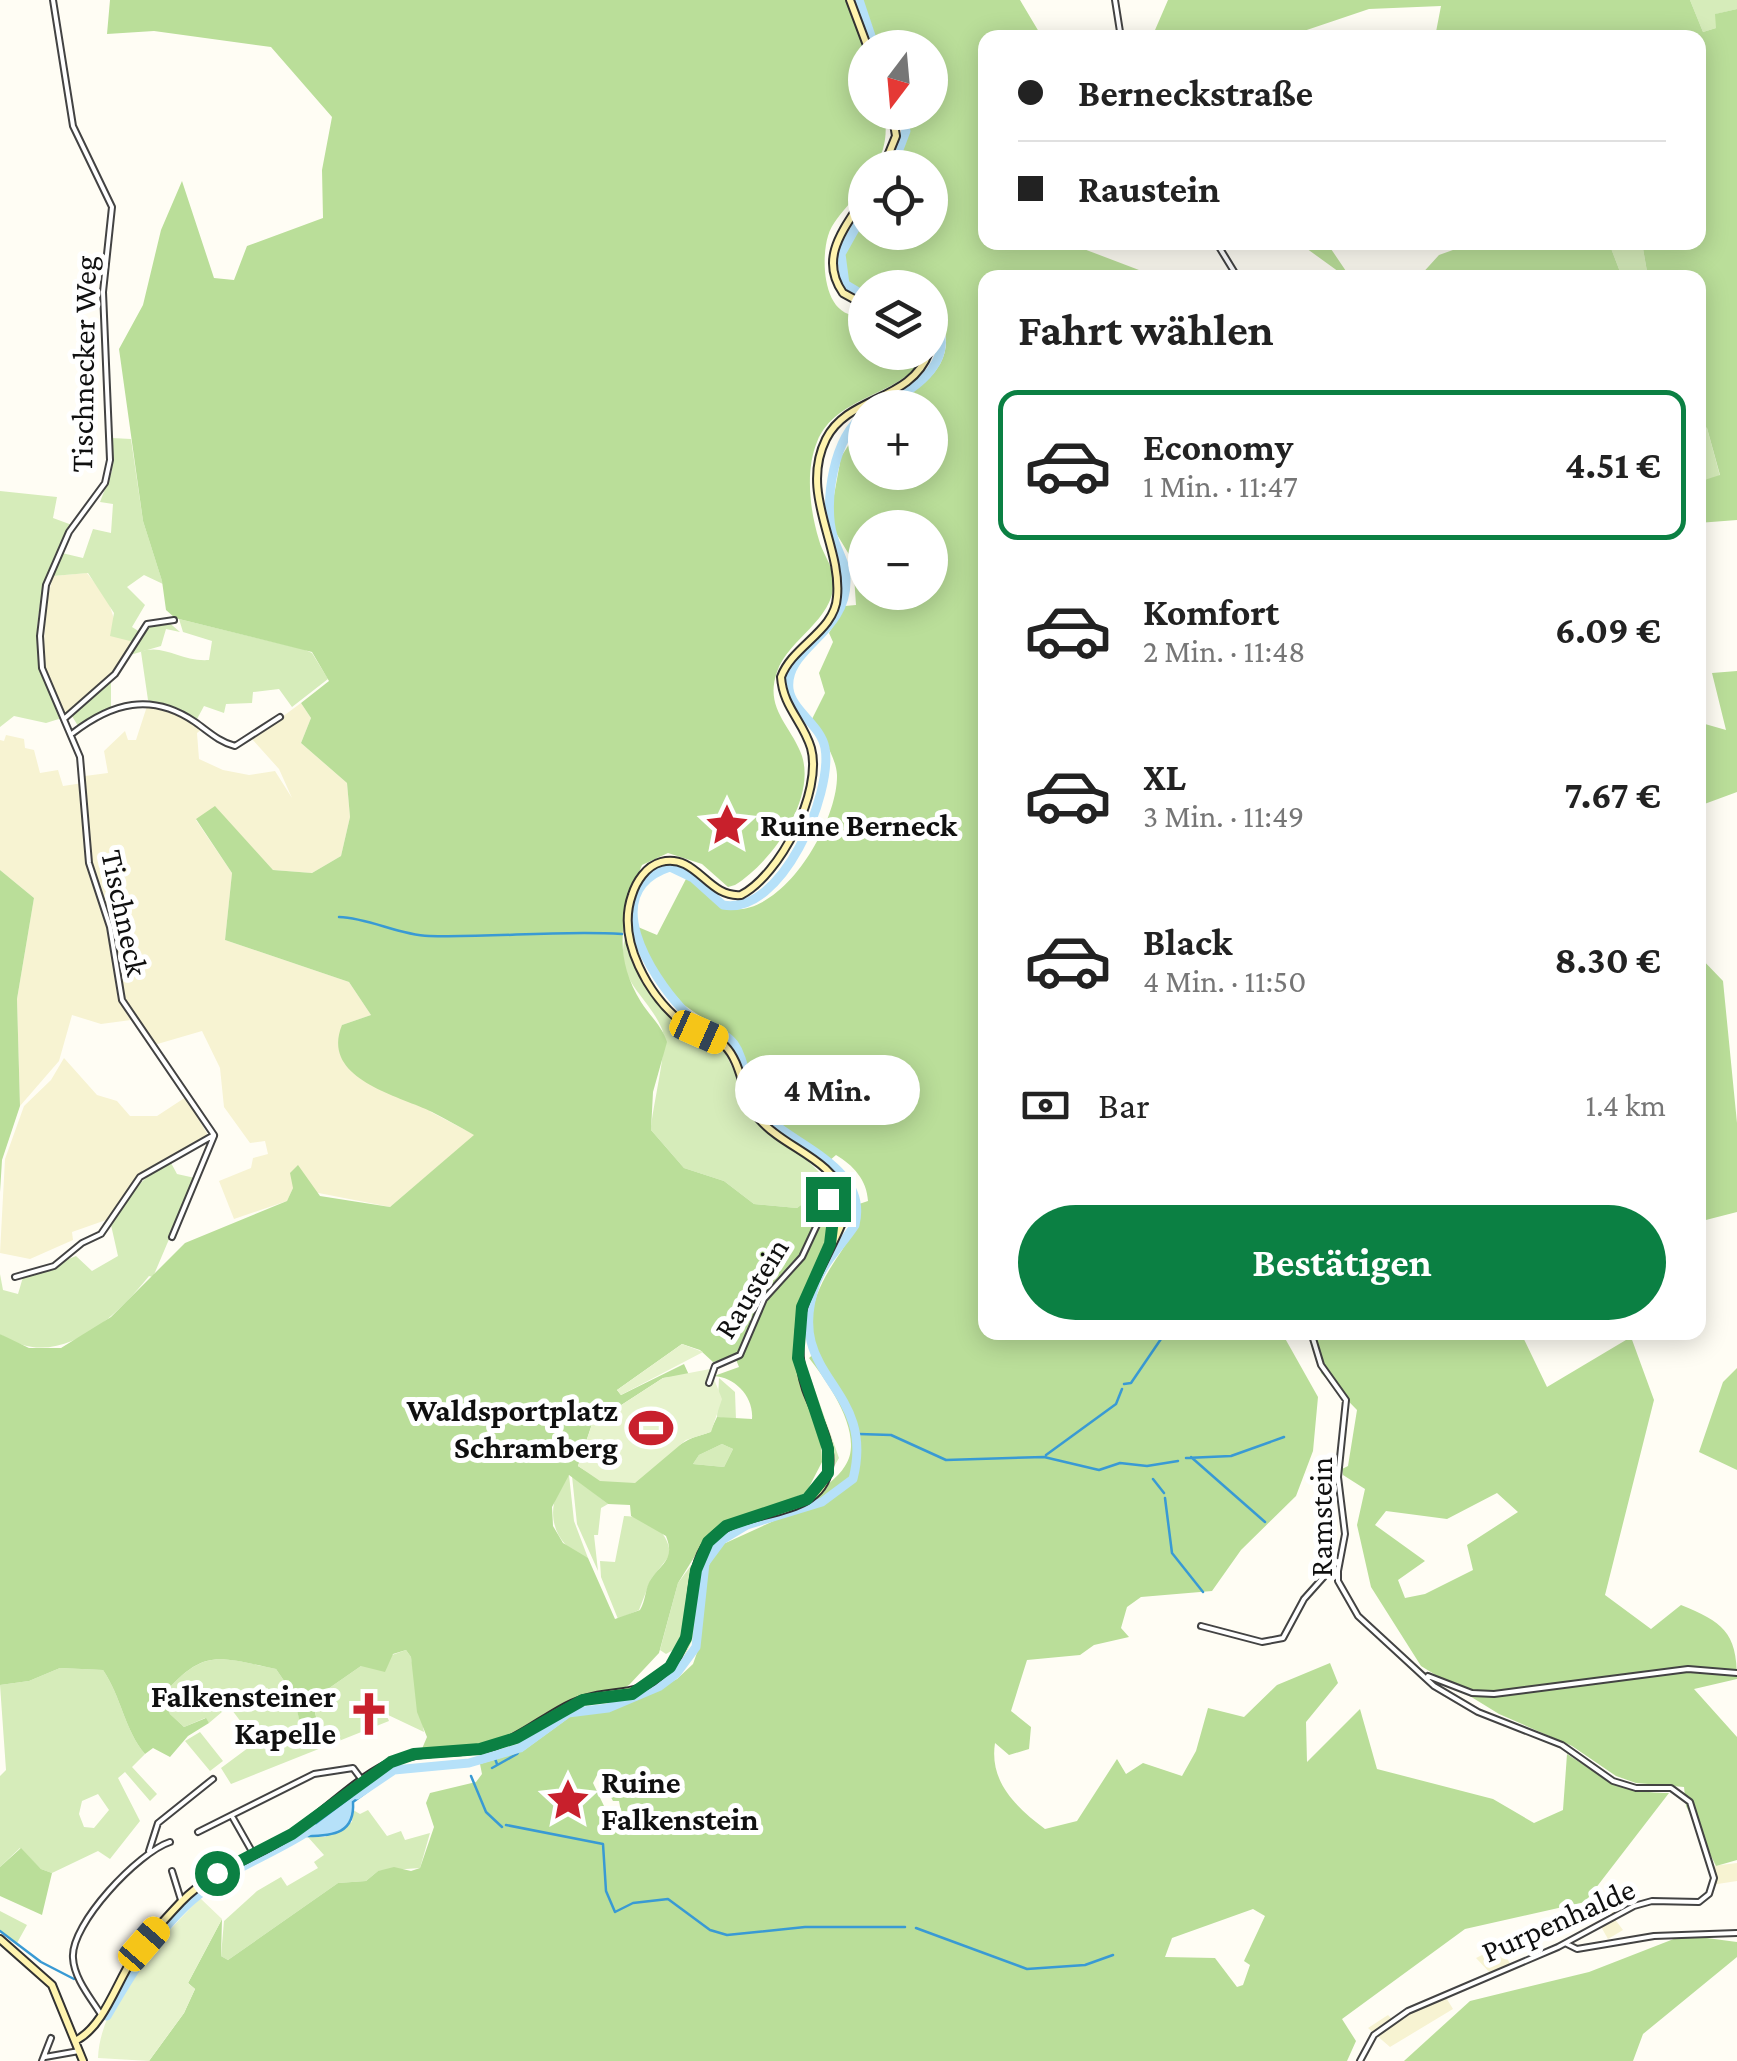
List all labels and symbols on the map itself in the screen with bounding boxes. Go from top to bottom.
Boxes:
north arrow [848,30,948,130]
street label: Tischnecker Weg [63,255,103,473]
place icon: Ruine Berneck [703,801,751,849]
place label: Ruine Berneck [760,807,958,843]
street label: Tischneck [94,847,156,980]
car [665,1006,733,1058]
callout: 4 Min. [736,1054,920,1124]
route end [806,1177,851,1222]
street label: Raustein [706,1231,796,1345]
place label: Waldsportplatz Schramberg [405,1392,618,1465]
sports icon: Waldsportplatz Schramberg [627,1404,675,1452]
street label: Ramstein [1303,1457,1339,1577]
place label: Falkensteiner Kapelle [151,1678,336,1751]
church icon: Falkensteiner Kapelle [345,1690,393,1738]
place label: Ruine Falkenstein [601,1764,759,1837]
place icon: Ruine Falkenstein [544,1776,592,1824]
route start [195,1851,240,1896]
street label: Purpenhalde [1476,1870,1640,1970]
car [113,1912,175,1976]

